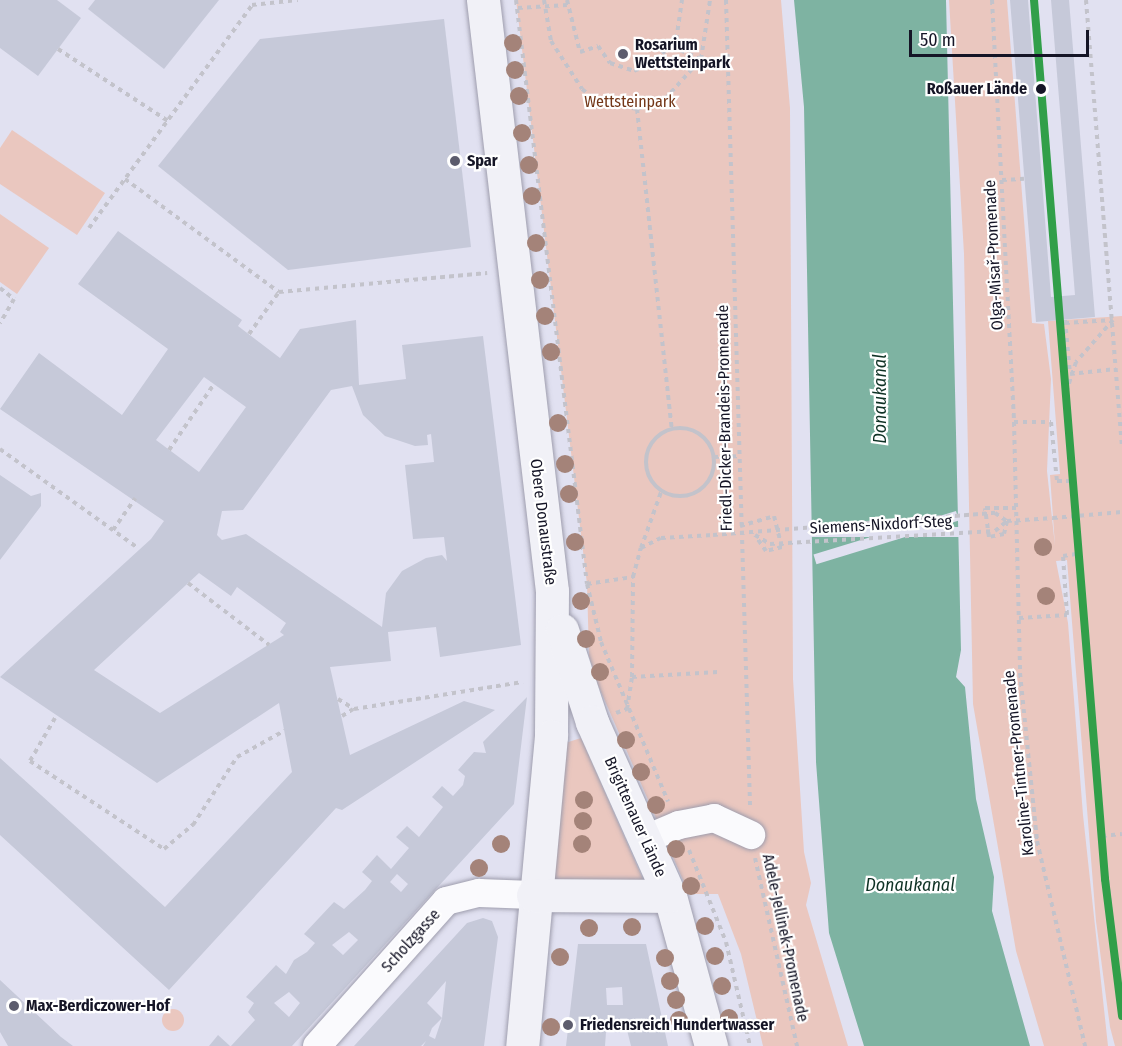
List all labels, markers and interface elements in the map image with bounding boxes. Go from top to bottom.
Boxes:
scale bar [912,18,1092,56]
text: 50 m [920,29,956,51]
place label: Rosarium Wettsteinpark [635,35,730,73]
marker: Rosarium Wettsteinpark [616,47,630,61]
place label: Roßauer Lände [927,79,1027,99]
marker: Roßauer Lände [1032,80,1050,98]
park label: Wettsteinpark [584,92,676,112]
place label: Spar [467,151,498,171]
marker: Spar [448,154,462,168]
street label: Olga-Misař-Promenade [980,179,1008,331]
street label: Friedl-Dicker-Brandeis-Promenade [713,305,737,531]
water label: Donaukanal [869,354,891,444]
street label: Obere Donaustraße [526,458,560,586]
street label: Siemens-Nixdorf-Steg [809,512,953,538]
street label: Karoline-Tintner-Promenade [1000,669,1038,857]
street label: Brigittenauer Lände [600,754,670,880]
street label: Adele-Jellinek-Promenade [758,852,812,1024]
water label: Donaukanal [865,874,955,896]
street label: Scholzgasse [378,905,444,977]
place label: Max-Berdiczower-Hof [26,996,170,1016]
marker: Max-Berdiczower-Hof [7,999,21,1013]
place label: Friedensreich Hundertwasser [580,1015,774,1035]
marker: Friedensreich Hundertwasser [561,1018,575,1032]

